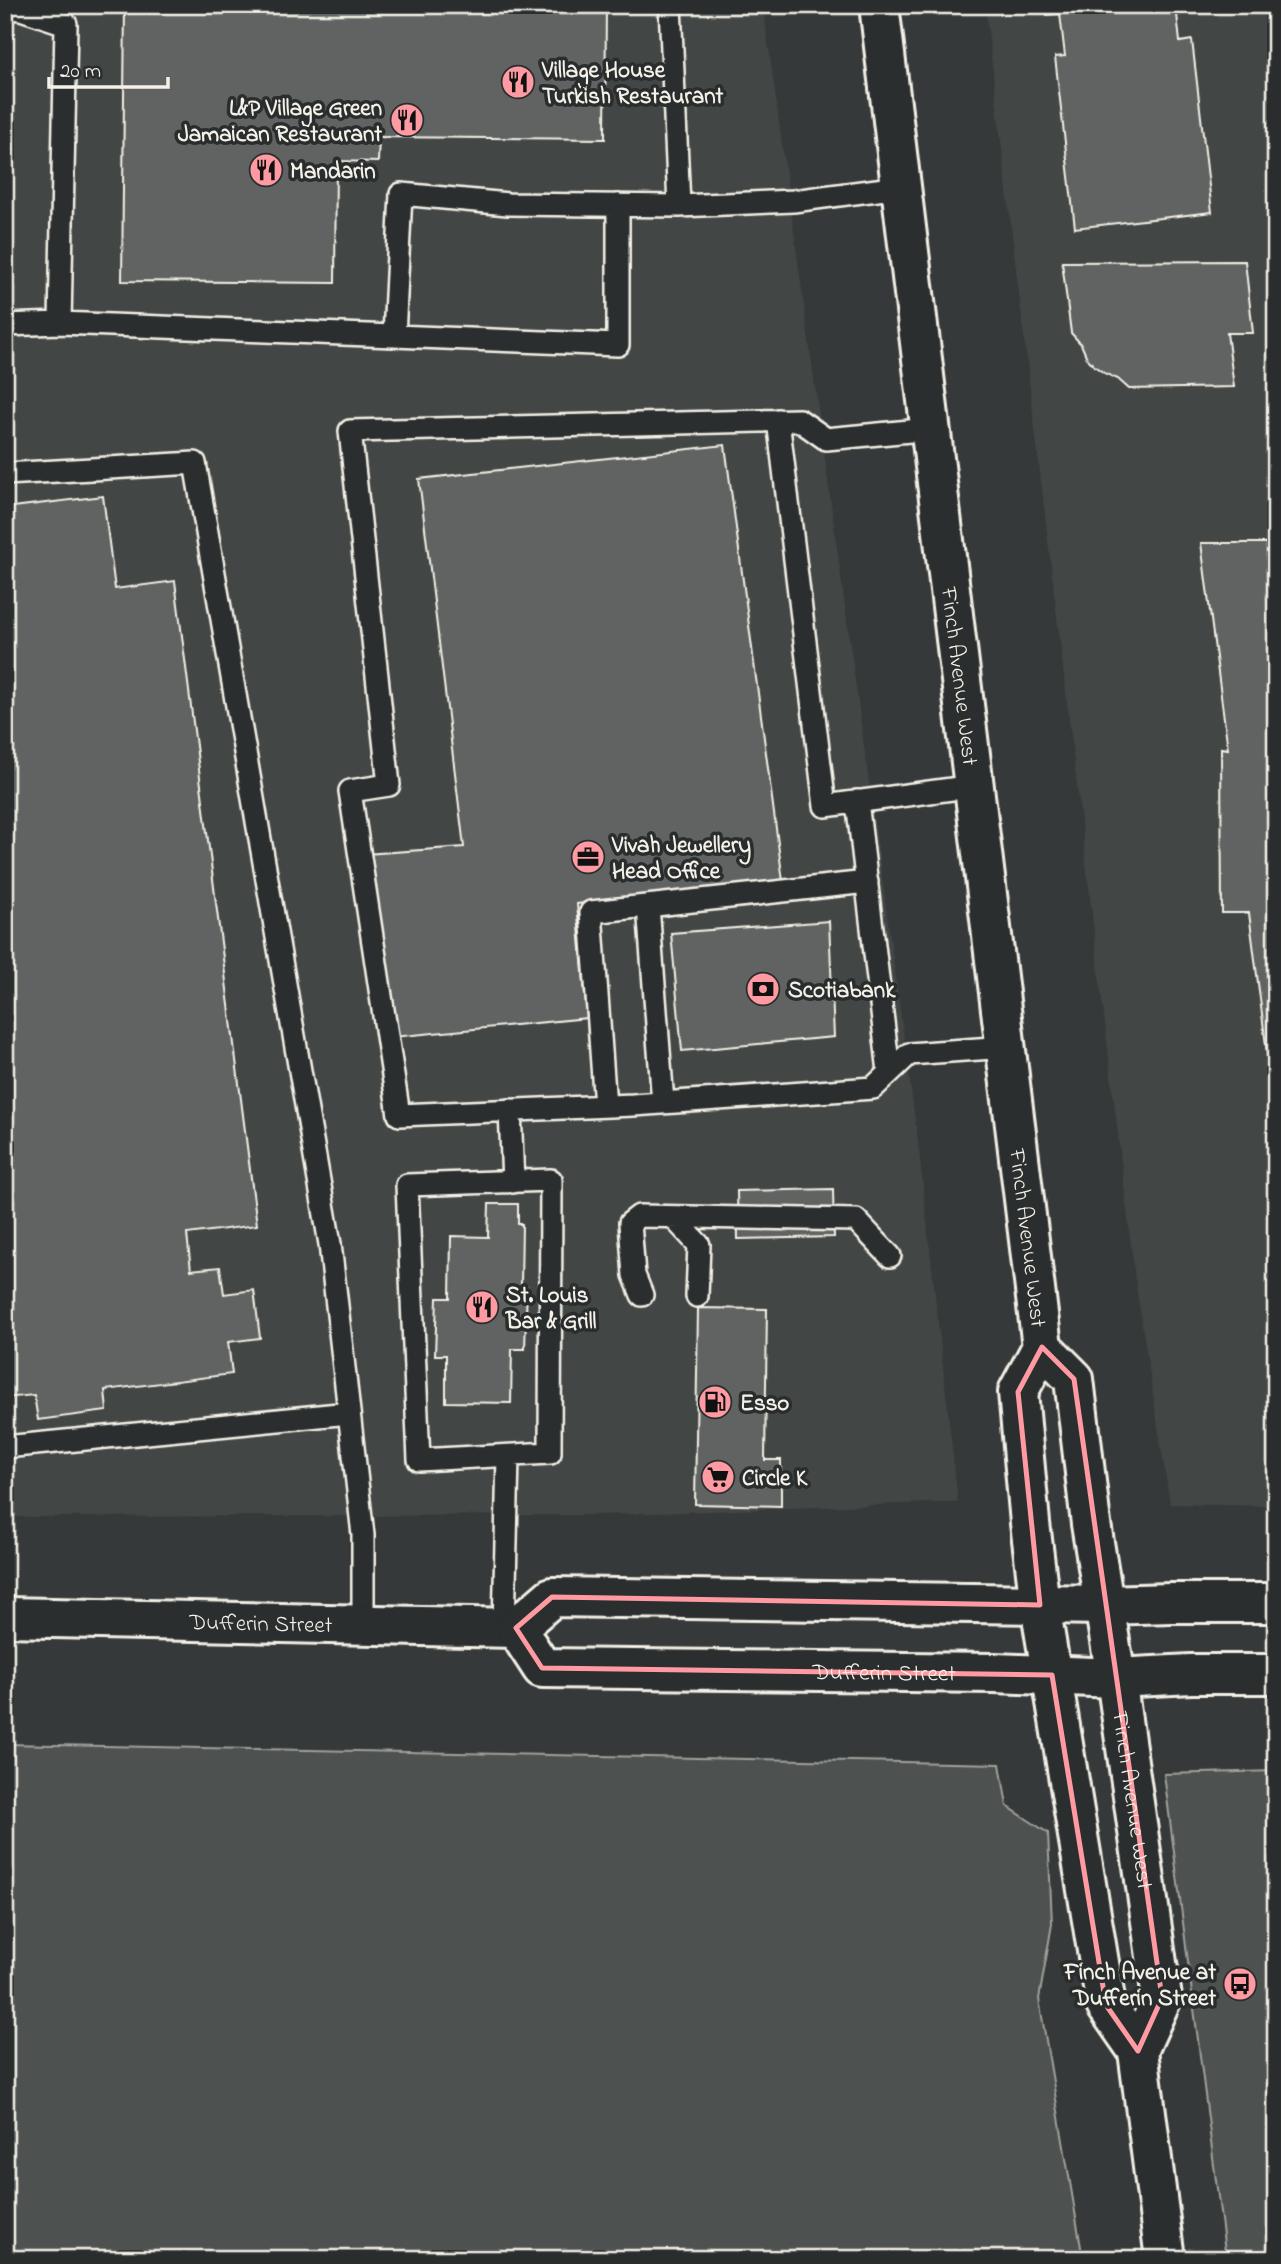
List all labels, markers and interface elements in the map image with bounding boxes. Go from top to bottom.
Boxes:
scale bar [49,46,168,90]
place label: Village House Turkish Restaurant [541,55,723,114]
text: 20 m [60,57,101,87]
restaurant icon: Village House Turkish Restaurant [499,63,537,101]
place label: L&P Village Green Jamaican Restaurant [178,93,382,152]
restaurant icon: L&P Village Green Jamaican Restaurant [388,101,426,139]
restaurant icon: Mandarin [247,151,285,189]
place label: Mandarin [290,156,376,189]
street label: Finch Avenue West [931,584,985,768]
place label: Vivah Jewellery Head Office [611,830,751,889]
office icon: Vivah Jewellery Head Office [569,838,607,876]
bank icon: Scotiabank [744,970,782,1008]
place label: Scotiabank [788,975,896,1008]
street label: Finch Avenue West [999,1146,1054,1330]
place label: St. Louis Bar & Grill [505,1280,597,1339]
restaurant icon: St. Louis Bar & Grill [463,1288,501,1326]
fuel station icon: Esso [696,1383,734,1421]
place label: Esso [740,1388,789,1421]
supermarket icon: Circle K [699,1458,737,1496]
place label: Circle K [742,1463,808,1496]
street label: Dufferin Street [188,1607,333,1643]
street label: Dufferin Street [811,1657,956,1692]
street label: Finch Avenue West [1102,1709,1160,1892]
place label: Finch Avenue at Dufferin Street [1063,1957,1216,2016]
bus stop icon: Finch Avenue at Dufferin Street [1221,1965,1259,2003]

